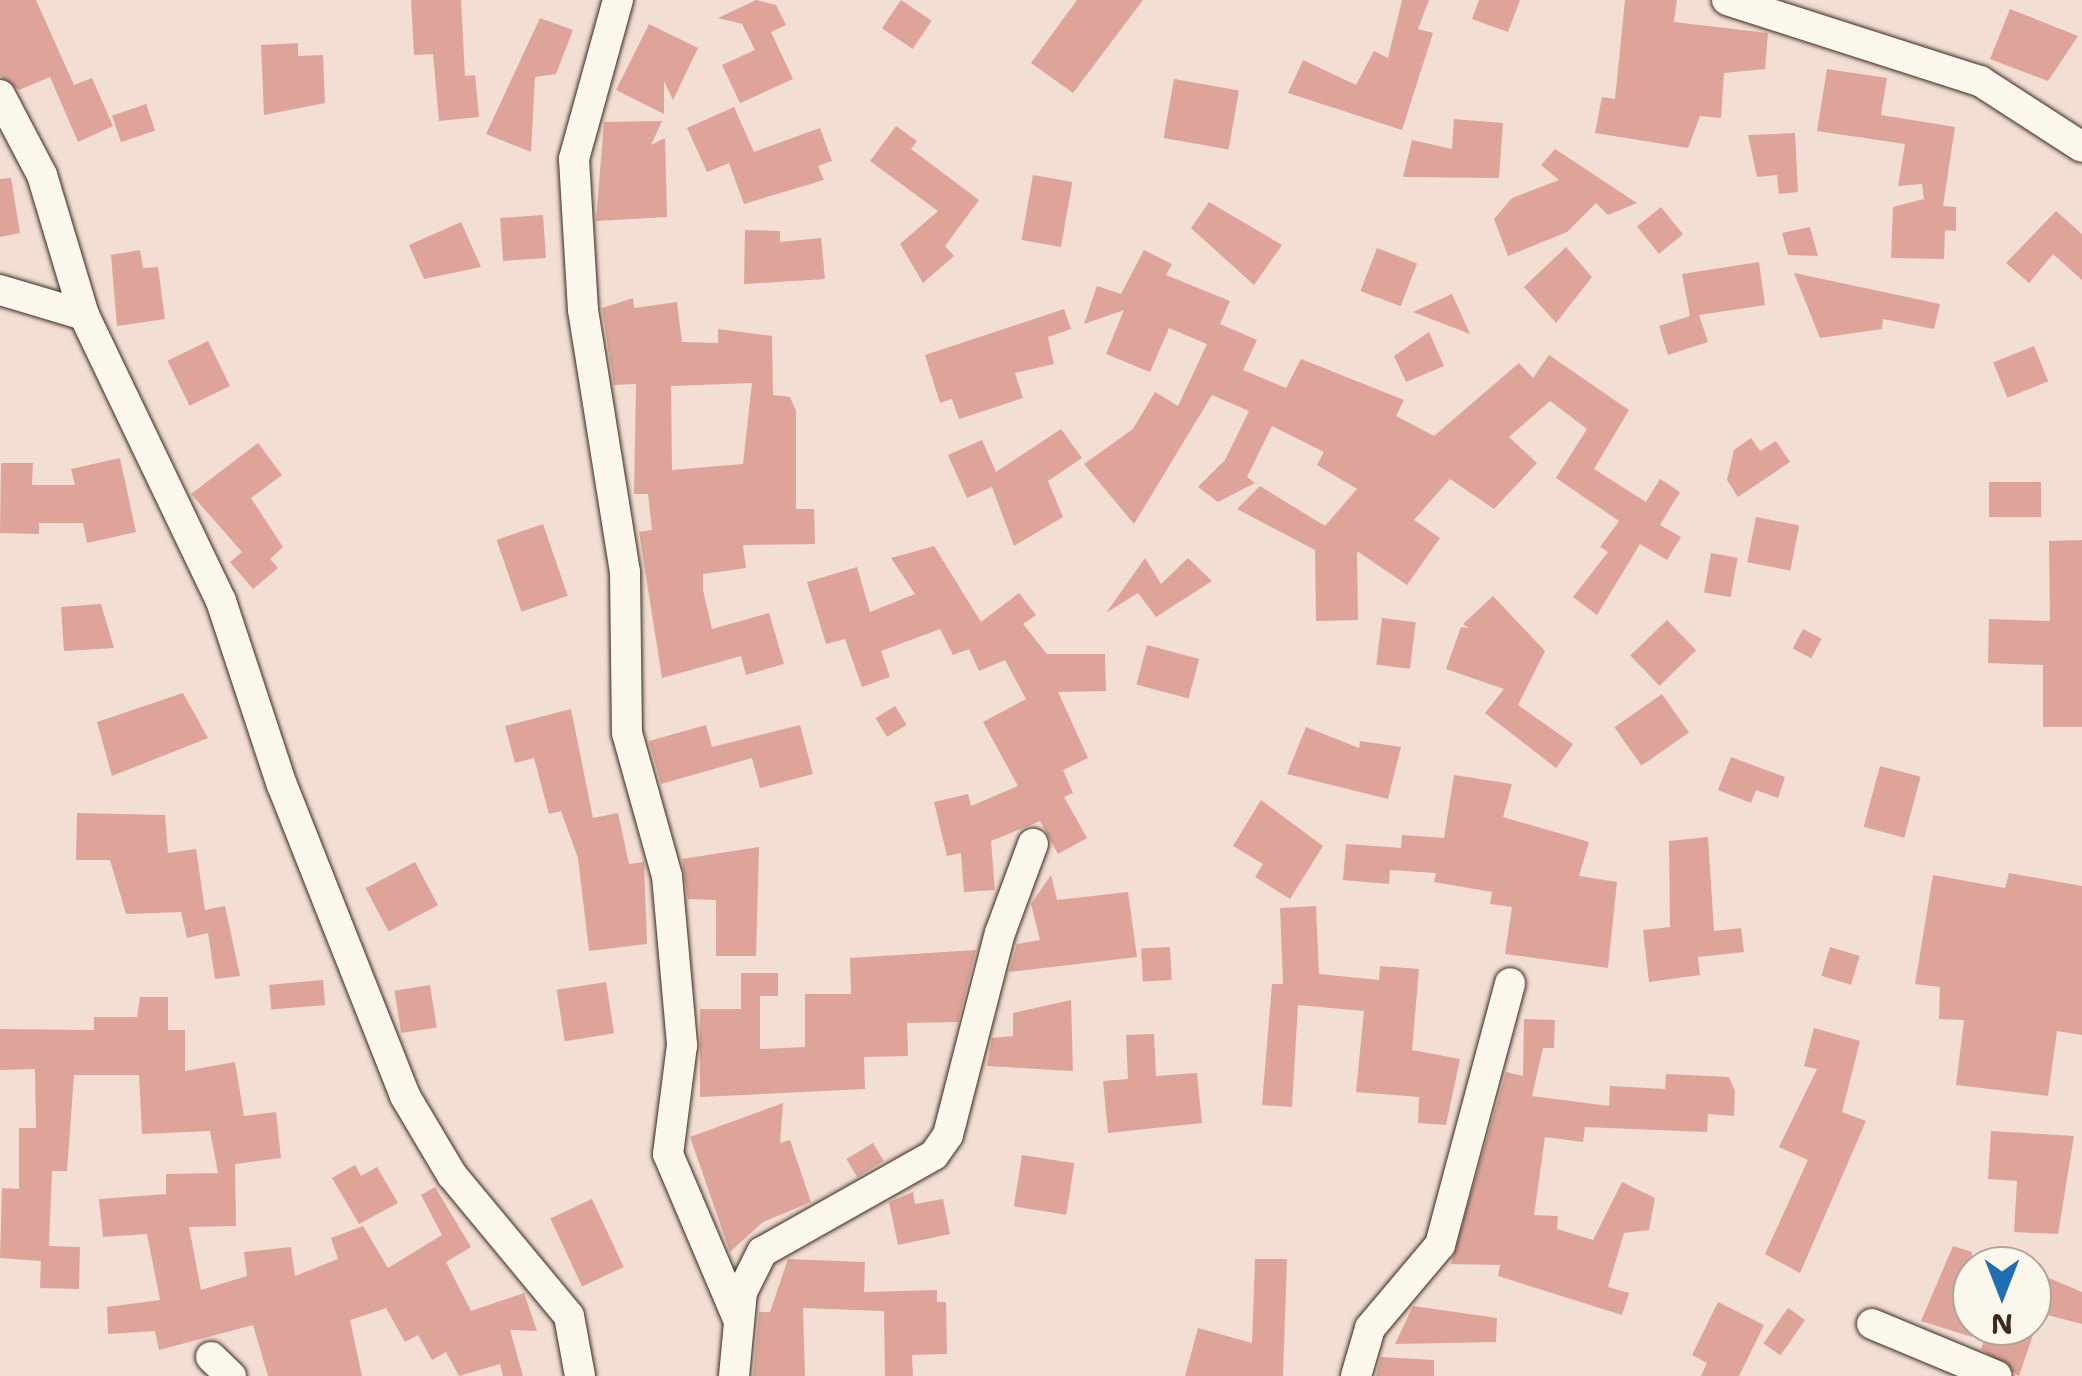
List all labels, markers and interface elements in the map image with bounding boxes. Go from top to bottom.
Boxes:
north arrow [1952,1246,2052,1346]
text: N [1991,1305,2013,1343]

